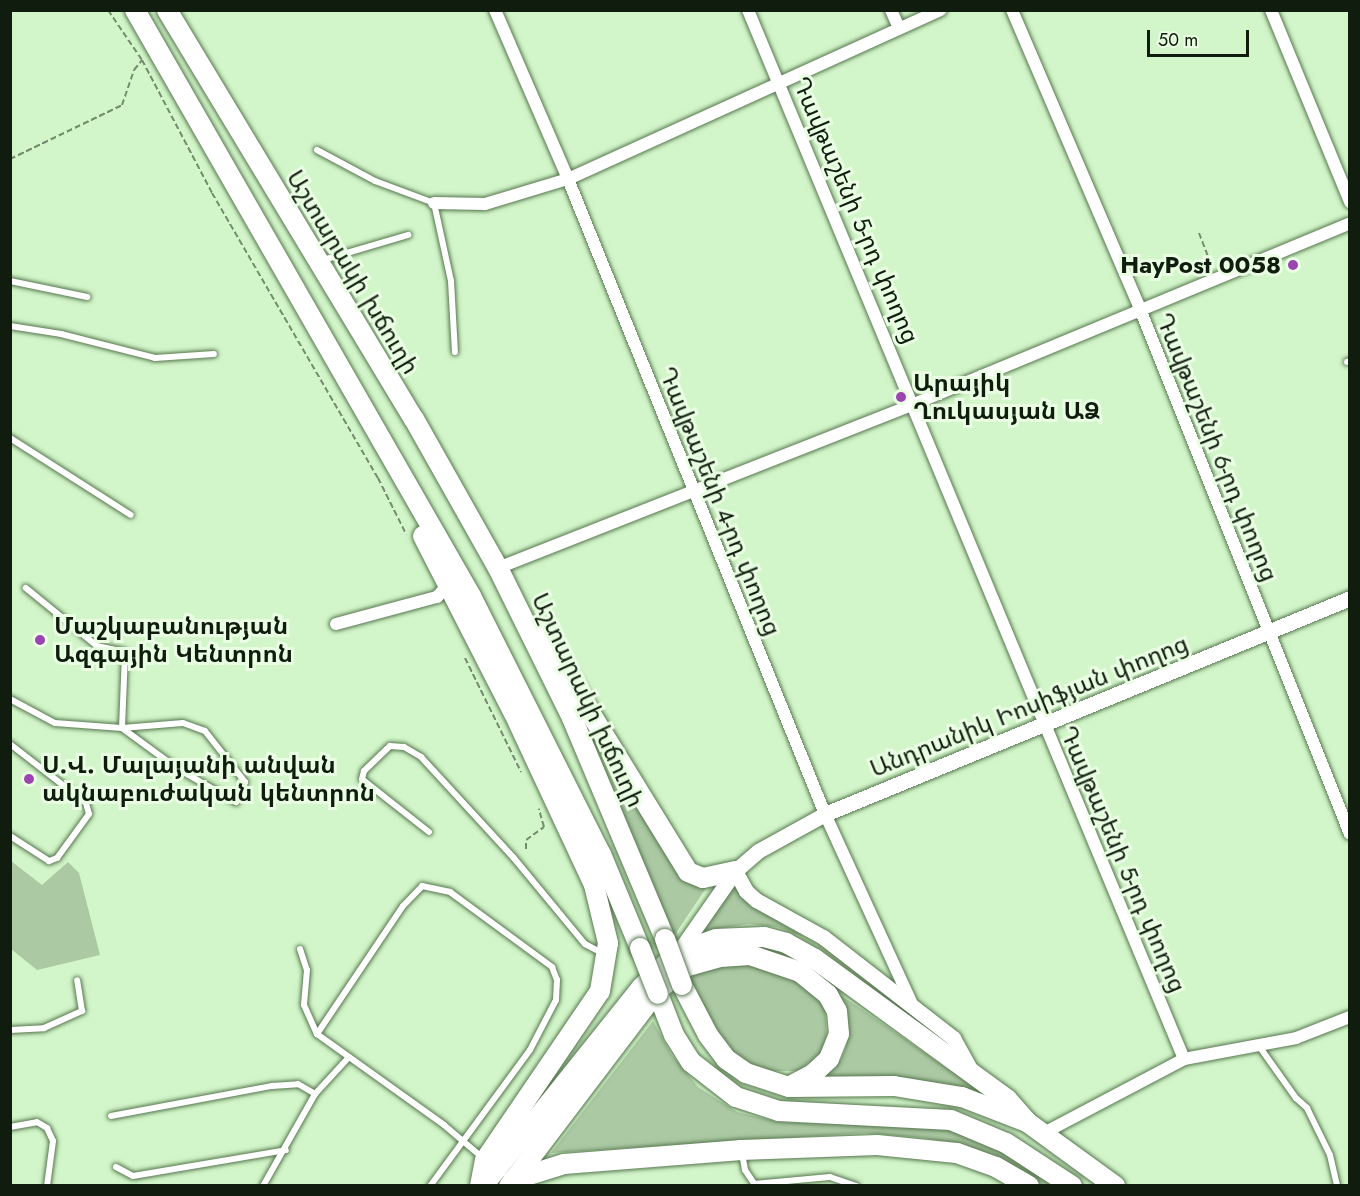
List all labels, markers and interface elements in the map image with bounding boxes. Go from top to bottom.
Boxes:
scale bar [1150,18,1252,56]
text: 50 m [1158,27,1198,53]
street label: Դավթաշենի 5-րդ փողոց [787,72,925,348]
street label: Աշտարակի խճուղի [281,165,425,379]
place label: HayPost 0058 [1120,251,1281,279]
marker: HayPost 0058 [1286,258,1300,272]
street label: Դավթաշենի 6-րդ փողոց [1150,308,1284,586]
street label: Դավթաշենի 4-րդ փողոց [653,362,787,640]
place label: Արայիկ Ղուկասյան ԱՁ [913,369,1100,425]
marker: Արայիկ Ղուկասյան ԱՁ [894,390,908,404]
street label: Աշտարակի խճուղի [526,588,650,812]
place label: Մաշկաբանության Ազգային Կենտրոն [54,612,293,668]
street label: Անդրանիկ Իոսիֆյան փողոց [866,629,1192,783]
marker: Մաշկաբանության Ազգային Կենտրոն [31,631,49,649]
street label: Դավթաշենի 5-րդ փողոց [1054,721,1192,997]
place label: Ս.Վ. Մալայանի անվան ակնաբուժական կենտրոն [42,751,375,807]
marker: Ս.Վ. Մալայանի անվան ակնաբուժական կենտրոն [20,770,38,788]

